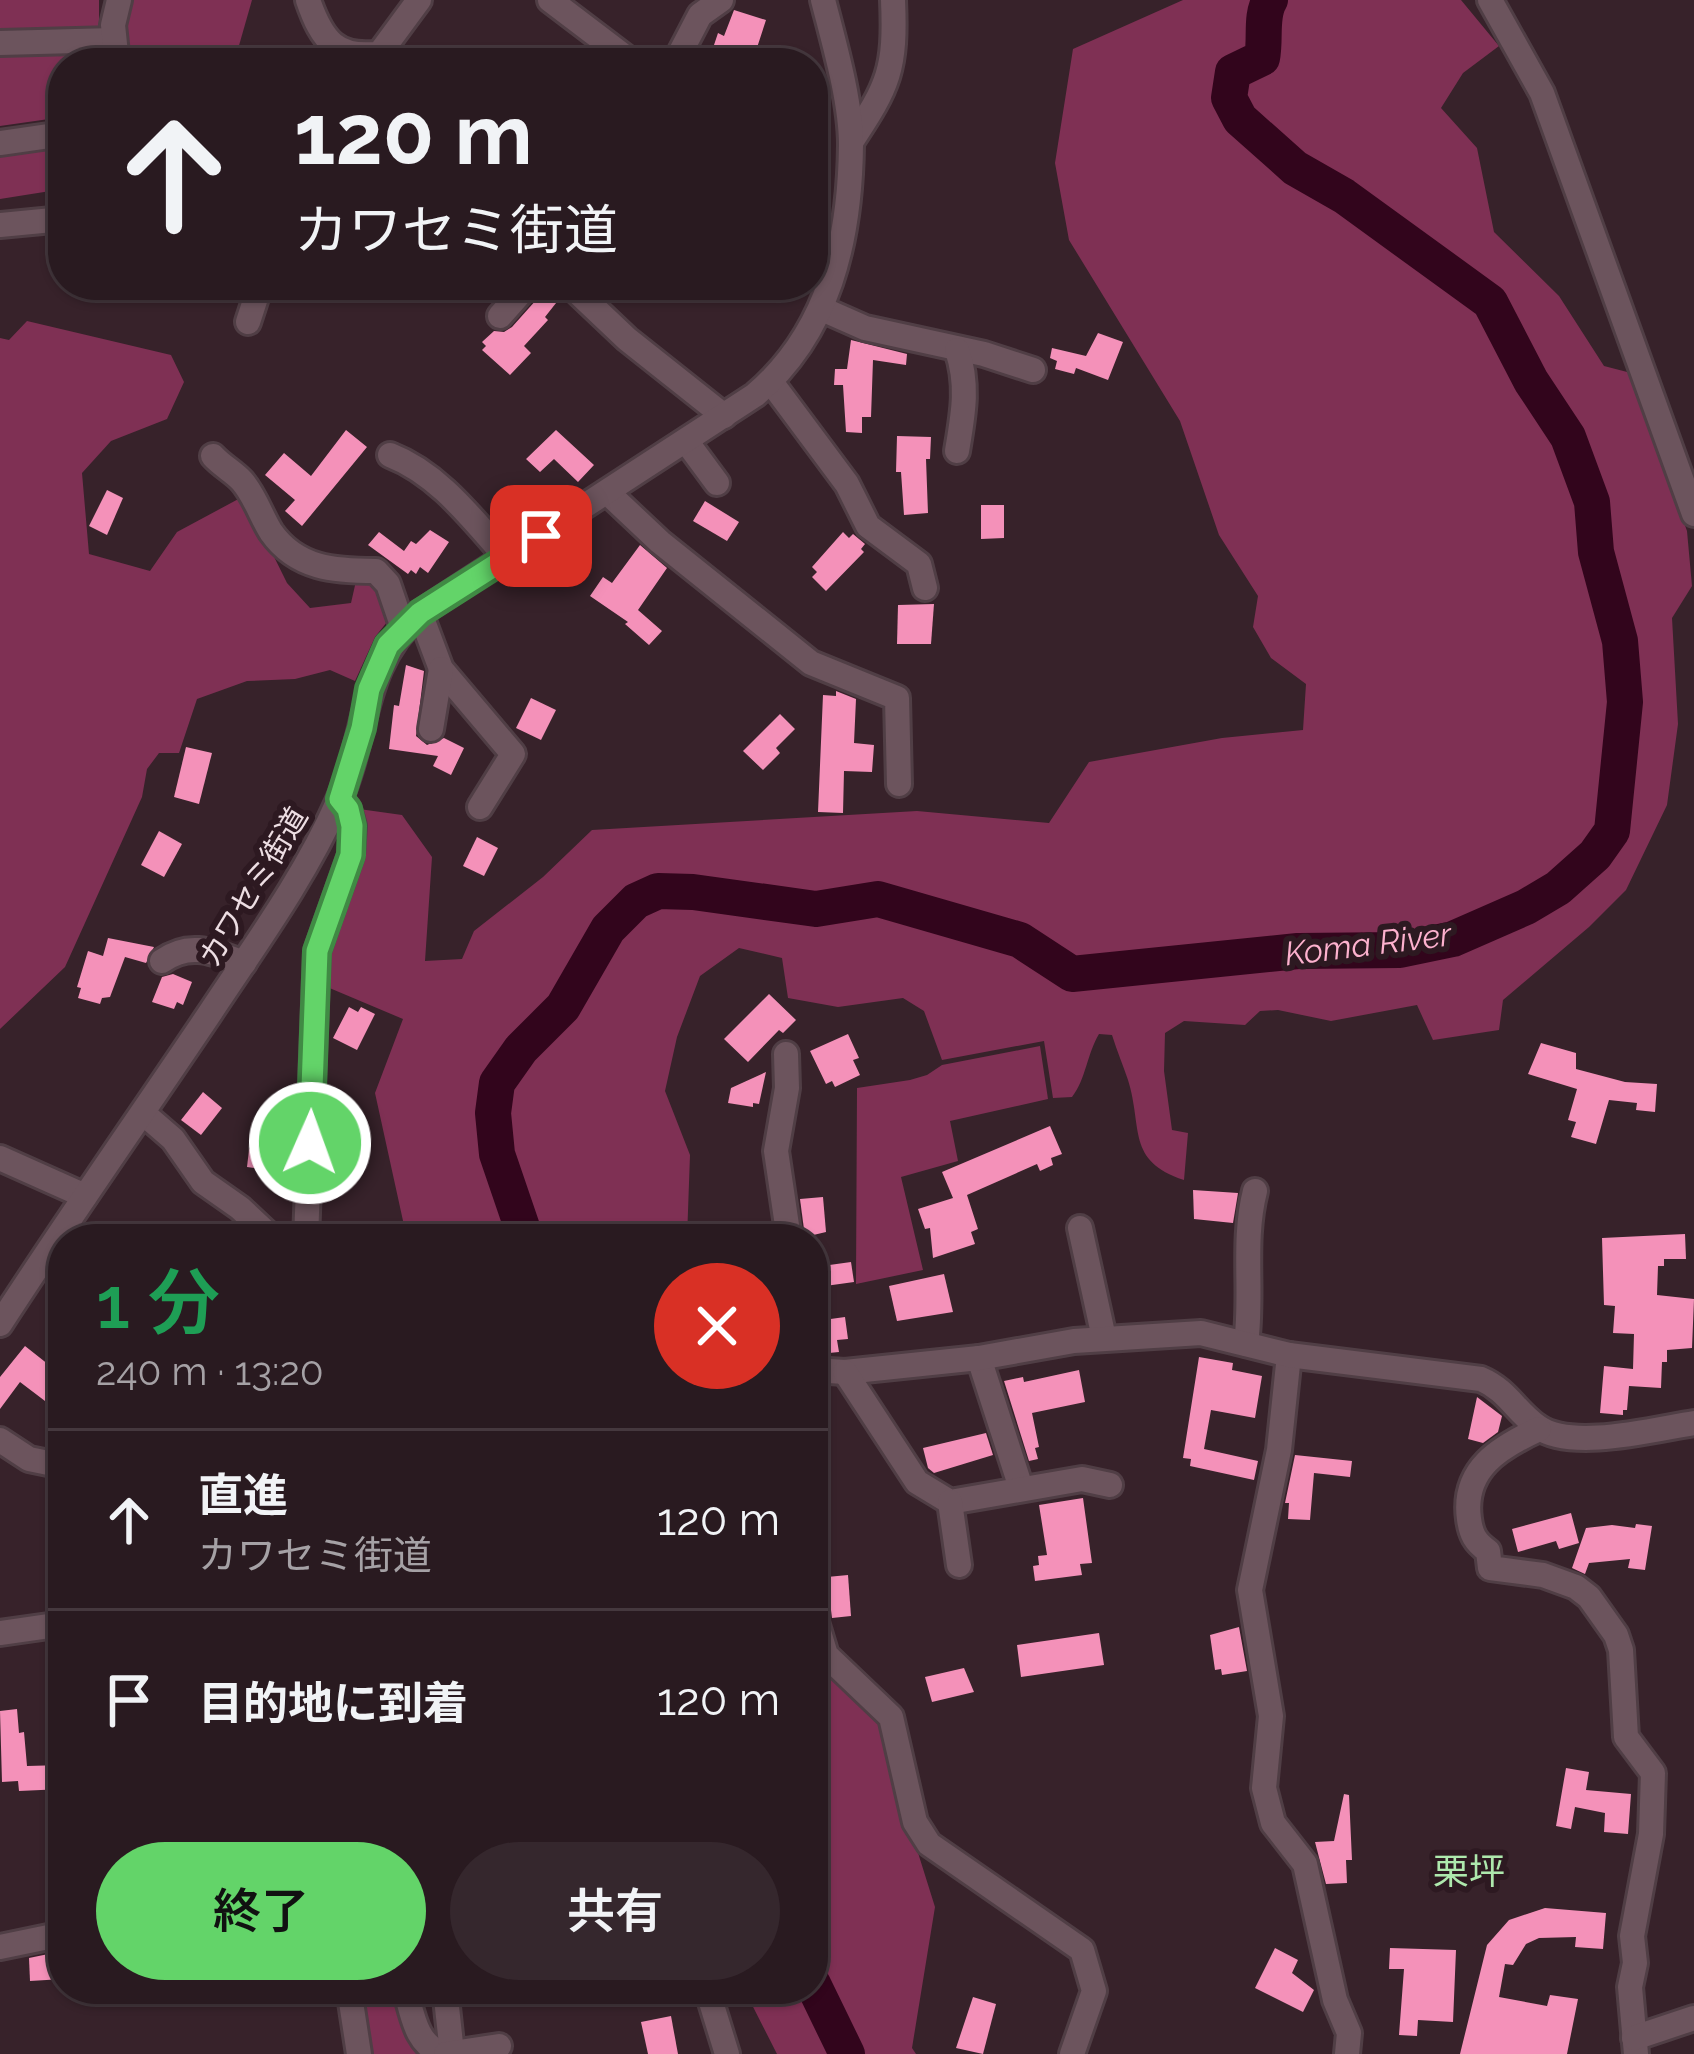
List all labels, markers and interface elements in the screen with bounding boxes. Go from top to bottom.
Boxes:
text: 120 m [294,85,533,184]
icon: ahead [96,96,252,252]
text: カワセミ街道 [294,198,618,262]
pin [490,485,592,587]
icon: arrive [508,503,574,569]
street label: カワセミ街道 [192,801,314,973]
water label: Koma River [1282,914,1455,974]
position arrow [247,1080,373,1206]
text: 1 分 [96,1260,220,1345]
button: close [654,1263,780,1389]
text: 240 m · 13:20 [96,1348,324,1394]
text: 直進 [198,1469,288,1522]
icon: ahead [96,1487,162,1553]
text: 120 m [657,1493,780,1546]
text: カワセミ街道 [198,1532,432,1578]
icon: arrive [96,1667,162,1733]
text: 120 m [657,1673,780,1726]
text: 目的地に到着 [198,1677,468,1730]
button: 終了 [96,1842,426,1980]
button: 共有 [450,1842,780,1980]
district label: 栗坪 [1433,1850,1505,1892]

